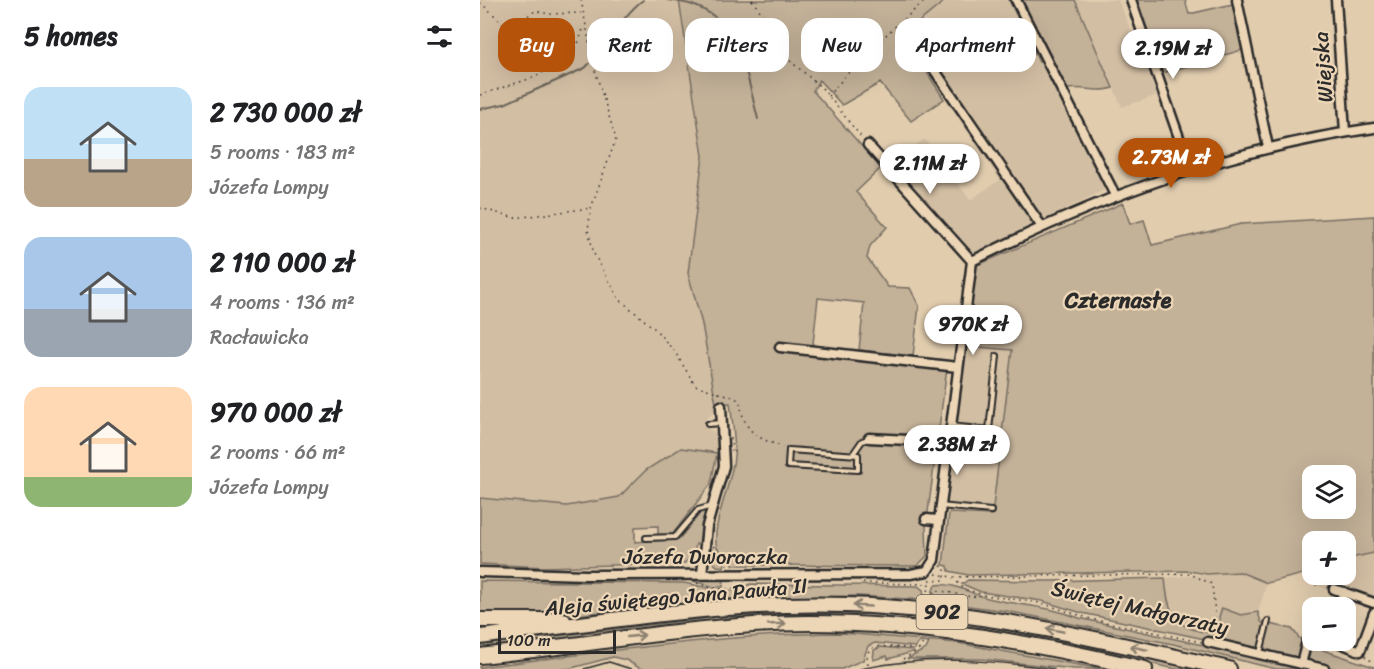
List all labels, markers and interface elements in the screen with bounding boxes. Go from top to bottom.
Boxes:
text: 5 homes [24,13,117,59]
chip: Buy [498,18,575,72]
chip: Rent [587,18,673,72]
chip: Filters [685,18,789,72]
chip: New [801,18,883,72]
chip: Apartment [895,18,1036,72]
icon: filters [423,20,456,53]
pin: 2.19M zł [1111,29,1235,80]
street label: Wiejska [1302,30,1344,104]
text: 2.19M zł [1135,31,1211,66]
text: 2 730 000 zł [210,89,361,135]
icon: home [72,111,144,183]
text: 5 rooms · 183 m² [210,135,355,170]
pin: 2.73M zł [1109,138,1233,189]
text: 2.73M zł [1132,140,1210,175]
pin: 2.11M zł [868,144,992,195]
text: 2.11M zł [894,146,966,181]
text: Józefa Lompy [210,170,329,205]
text: 2 110 000 zł [210,239,354,285]
icon: home [72,261,144,333]
district label: Czternaste [1064,281,1172,320]
text: 4 rooms · 136 m² [210,285,355,320]
pin: 970K zł [918,305,1028,356]
text: 970K zł [938,307,1008,342]
text: Racławicka [210,320,309,355]
text: 970 000 zł [210,389,341,435]
icon: home [72,411,144,483]
pin: 2.38M zł [895,425,1019,476]
text: 2.38M zł [918,427,996,462]
text: 2 rooms · 66 m² [210,435,346,470]
map controls [1302,465,1356,651]
button: layers [1302,465,1356,519]
text: Józefa Lompy [210,470,329,505]
button: + [1302,531,1356,585]
street label: Józefa Dworaczka [621,538,788,576]
street label: Aleja świętego Jana Pawła II [542,567,810,628]
street label: Świętej Małgorzaty [1048,569,1232,647]
road number: 902 [916,595,968,629]
button: − [1302,597,1356,651]
one-way arrow [852,600,872,611]
one-way arrow [767,619,787,630]
one-way arrow [1046,624,1065,635]
text: 100 m [507,626,551,655]
scale bar [498,627,616,654]
one-way arrow [626,630,646,641]
one-way arrow [1129,642,1148,654]

